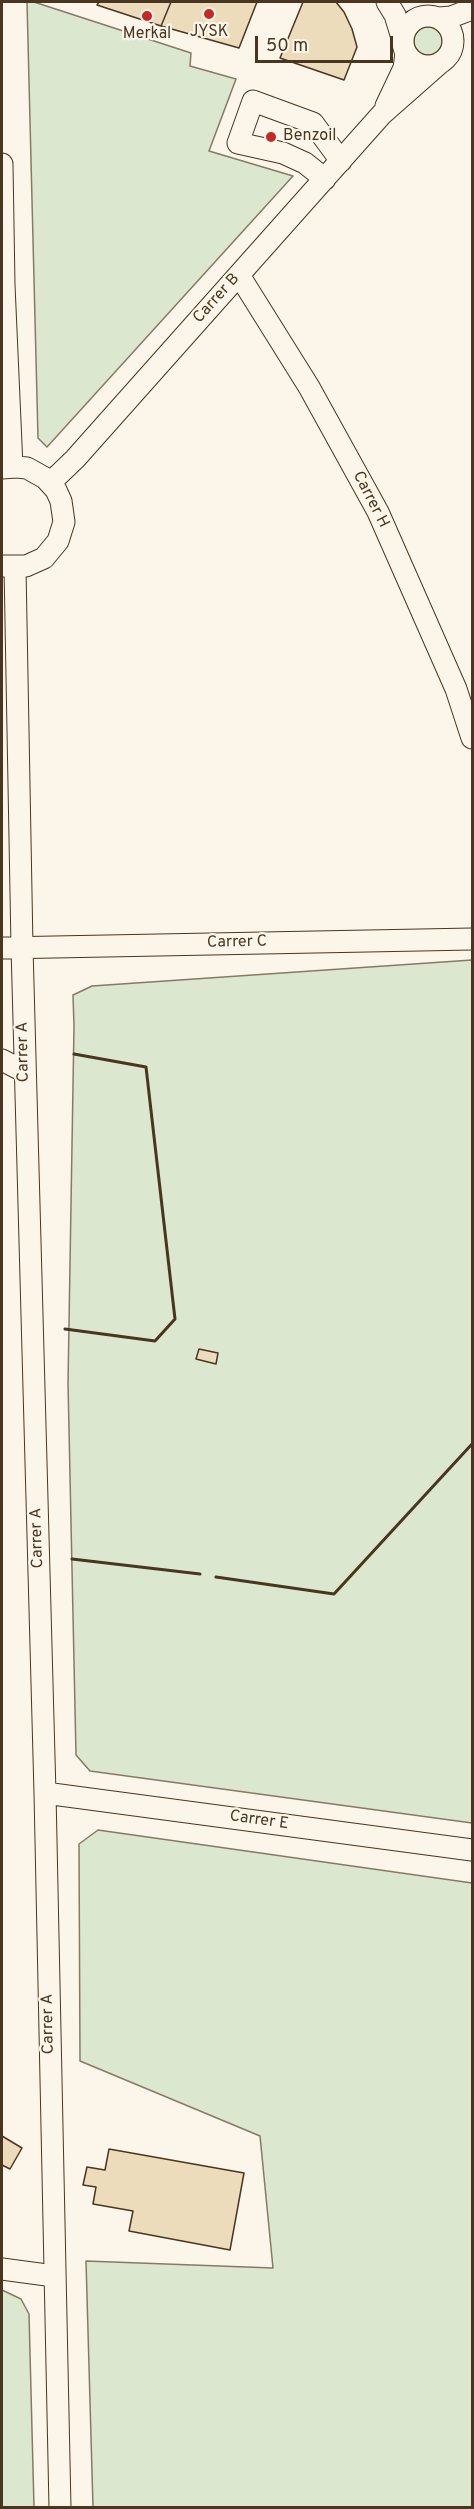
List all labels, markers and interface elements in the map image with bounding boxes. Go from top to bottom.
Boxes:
marker: JYSK [202,7,216,21]
marker: Merkal [140,9,154,23]
place label: JYSK [190,23,228,43]
scale bar [258,24,396,62]
place label: Merkal [123,25,171,45]
text: 50 m [266,35,308,58]
place label: Benzoil [283,127,337,147]
marker: Benzoil [264,130,278,144]
street label: Carrer B [190,270,244,328]
street label: Carrer H [348,469,392,531]
street label: Carrer C [207,933,267,953]
street label: Carrer A [14,1022,34,1082]
street label: Carrer A [27,1507,49,1569]
street label: Carrer E [228,1807,290,1835]
street label: Carrer A [39,1994,59,2054]

